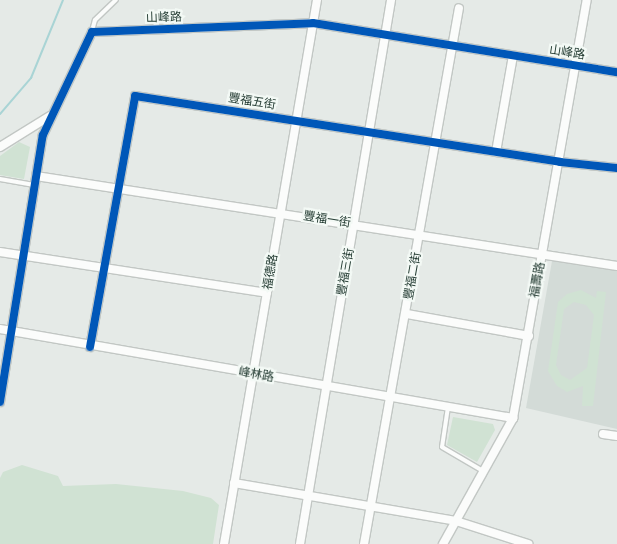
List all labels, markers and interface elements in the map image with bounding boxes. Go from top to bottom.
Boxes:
street label: 山峰路 [146,10,182,26]
street label: 山峰路 [548,43,586,63]
street label: 豐福五街 [227,91,277,113]
street label: 豐福一街 [302,209,352,231]
street label: 豐福三街 [335,247,357,297]
street label: 豐福二街 [402,251,424,301]
street label: 福德路 [261,253,281,291]
street label: 福壽路 [528,261,548,299]
street label: 峰林路 [237,365,275,385]

